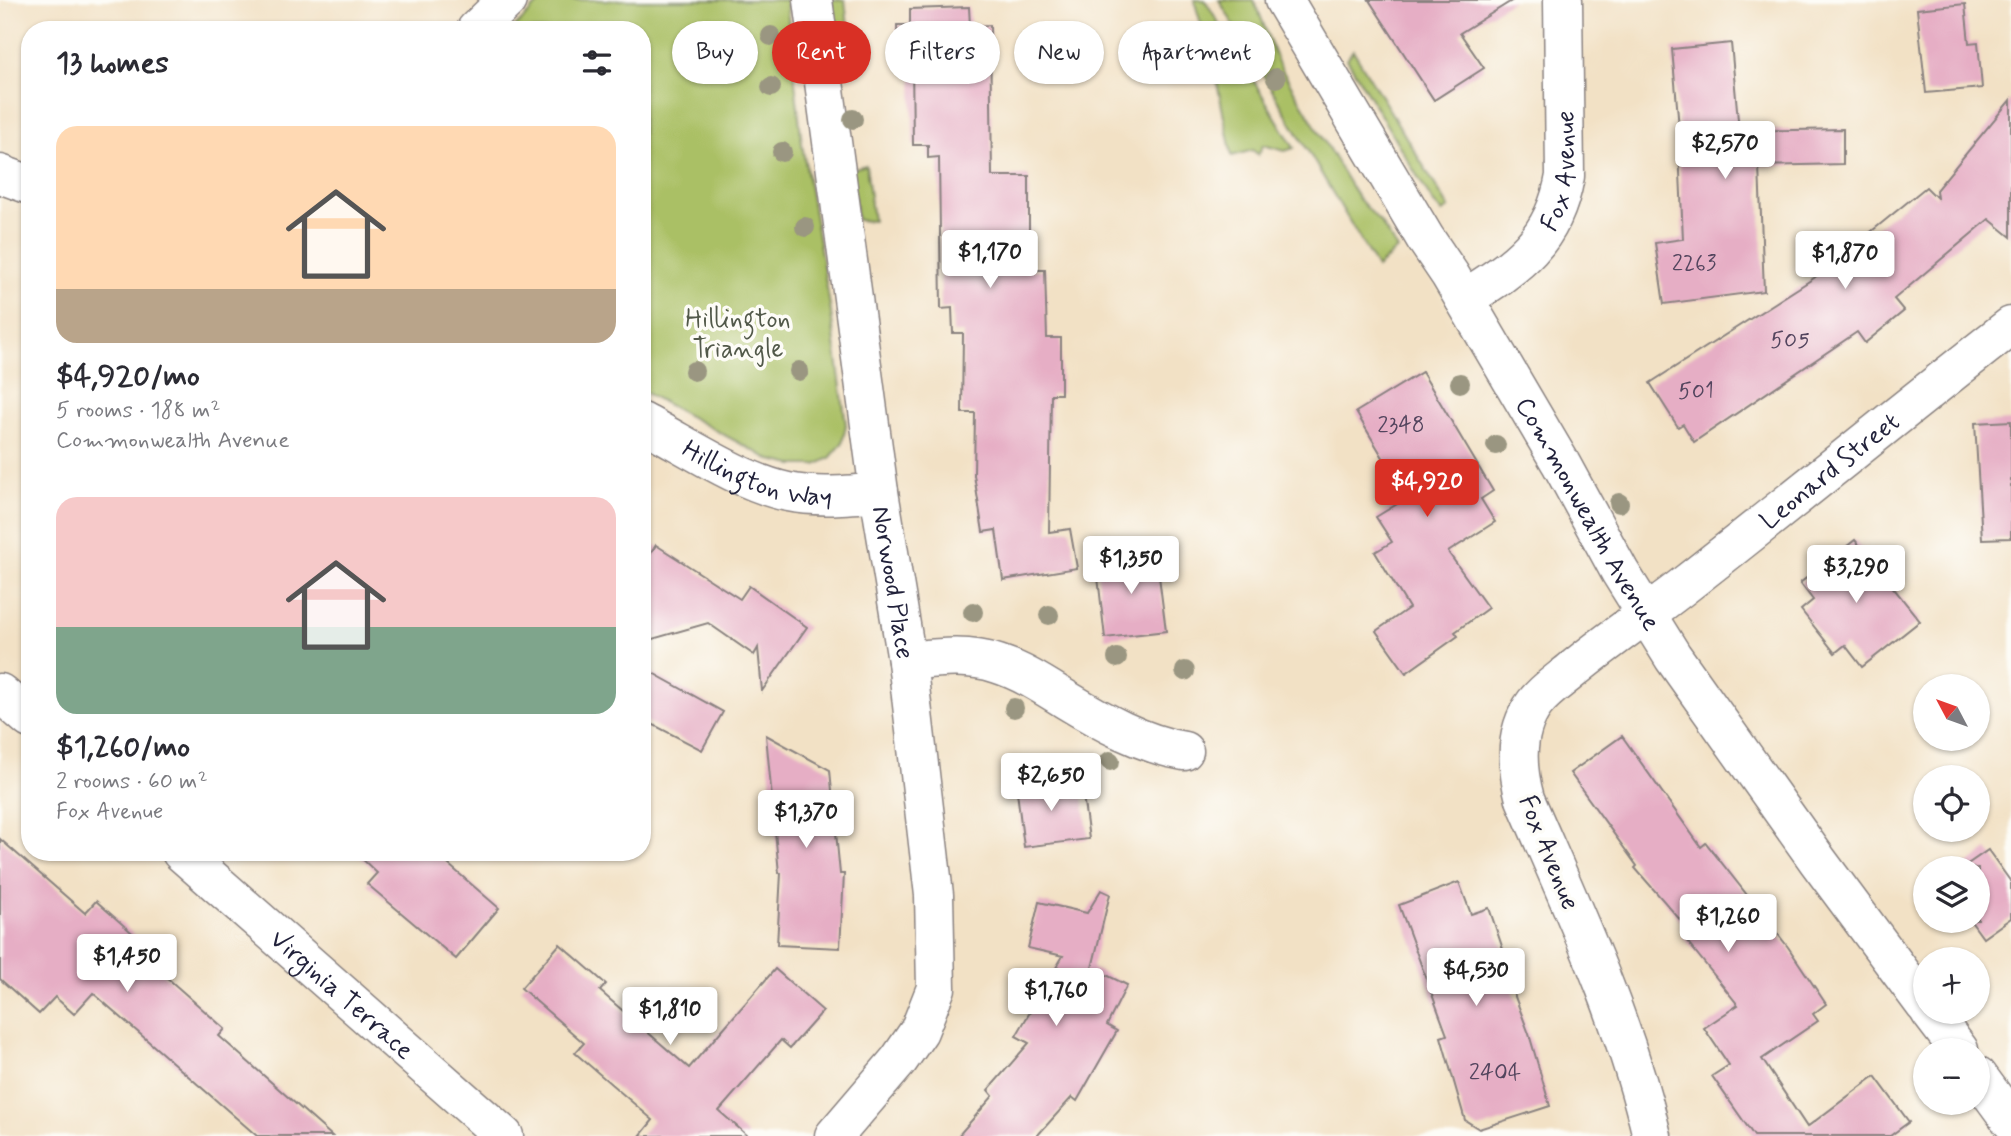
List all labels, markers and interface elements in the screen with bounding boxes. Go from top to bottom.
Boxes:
chip: Buy [672,21,758,84]
chip: Rent [772,21,871,84]
chip: Filters [885,21,1000,84]
chip: New [1014,21,1104,84]
chip: Apartment [1118,21,1275,84]
text: 13 homes [56,44,169,83]
icon: filters [578,44,616,82]
street label: Fox Avenue [1533,111,1585,238]
pin: $2,570 [1668,122,1782,181]
text: $2,570 [1691,129,1759,159]
icon: home [273,171,399,297]
pin: $1,170 [933,230,1047,290]
pin: $1,870 [1788,232,1902,291]
text: $1,170 [958,238,1022,268]
text: $1,870 [1811,239,1879,269]
house number: 2263 [1672,249,1716,279]
park label: Hillington Triangle [685,303,791,367]
house number: 505 [1770,326,1810,356]
text: $4,920/mo [56,357,200,396]
house number: 501 [1678,377,1714,407]
street label: Commonwealth Avenue [1506,391,1667,638]
text: 5 rooms · 188 m² [56,396,220,426]
street label: Leonard Street [1754,406,1907,538]
house number: 2348 [1377,411,1425,441]
text: Commonwealth Avenue [56,426,289,456]
street label: Hillington Way [676,433,832,514]
pin: $4,920 [1370,460,1484,519]
text: $4,920 [1391,467,1463,497]
street label: Norwood Place [863,504,921,662]
pin: $1,350 [1074,536,1188,596]
icon: home [273,542,399,668]
text: $1,350 [1099,544,1163,574]
pin: $3,290 [1799,546,1913,605]
text: $3,290 [1823,553,1889,583]
north arrow [1913,674,1990,751]
map controls [1913,674,1990,1115]
text: $1,260/mo [56,728,190,767]
pin: $2,650 [994,754,1108,813]
text: $2,650 [1017,761,1085,791]
button: locate [1913,765,1990,842]
text: 2 rooms · 60 m² [56,767,208,797]
pin: $1,370 [749,790,863,850]
street label: Fox Avenue [1510,790,1587,915]
text: Fox Avenue [56,797,163,827]
text: $1,370 [774,798,838,828]
button: layers [1913,856,1990,933]
pin: $1,260 [1671,894,1785,954]
text: $1,260 [1696,902,1760,932]
street label: Virginia Terrace [262,923,420,1068]
pin: $1,450 [70,934,184,994]
text: $1,450 [93,942,161,972]
button: + [1913,947,1990,1024]
pin: $4,530 [1419,948,1533,1008]
text: $4,530 [1443,956,1509,986]
pin: $1,760 [999,968,1113,1028]
text: $1,760 [1024,976,1088,1006]
pin: $1,810 [613,988,727,1047]
text: $1,810 [638,995,702,1025]
button: − [1913,1038,1990,1115]
house number: 2404 [1469,1058,1521,1088]

